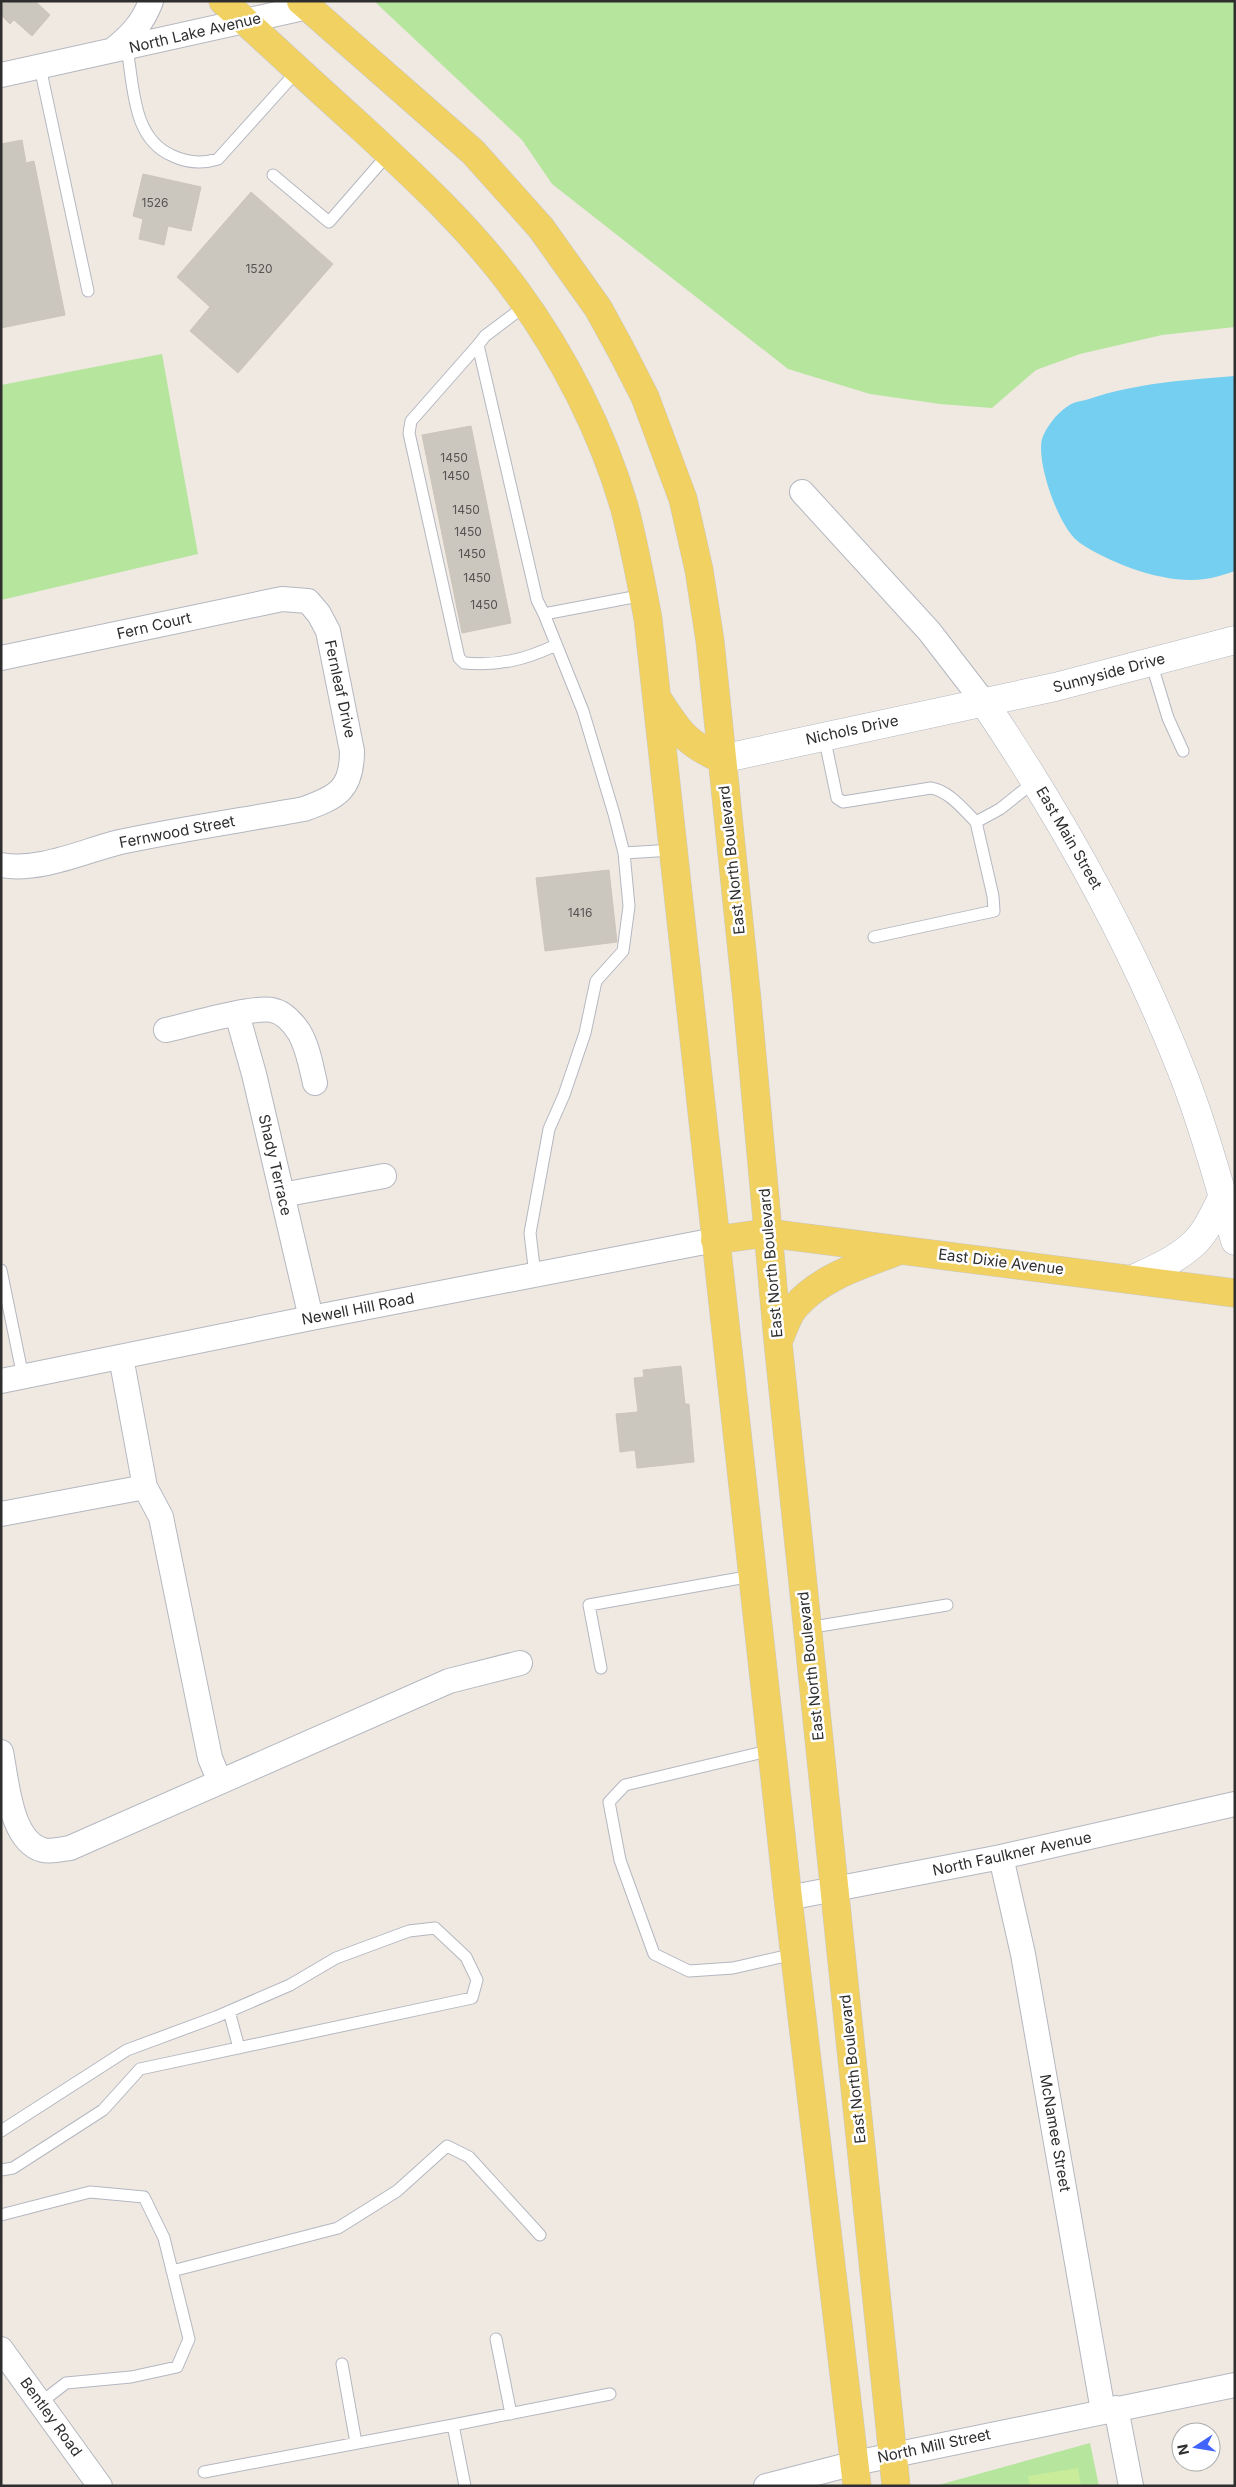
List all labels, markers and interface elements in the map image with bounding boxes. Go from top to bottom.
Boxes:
street label: North Lake Avenue [127,8,263,57]
house number: 1526 [142,195,168,210]
house number: 1520 [245,261,273,276]
house number: 1450 [440,450,468,465]
house number: 1450 [442,468,470,483]
house number: 1450 [452,502,480,517]
house number: 1450 [454,524,482,539]
house number: 1450 [458,546,486,561]
house number: 1450 [463,570,491,585]
house number: 1450 [470,597,498,612]
street label: Fern Court [115,608,193,643]
street label: Fernleaf Drive [321,638,360,740]
street label: Sunnyside Drive [1051,648,1167,697]
street label: Nichols Drive [804,710,900,749]
street label: East Main Street [1032,783,1107,893]
street label: East North Boulevard [714,785,749,936]
street label: Fernwood Street [117,811,236,852]
house number: 1416 [568,905,592,920]
street label: Shady Terrace [255,1112,296,1217]
street label: East North Boulevard [755,1188,786,1338]
street label: East Dixie Avenue [937,1244,1065,1279]
street label: Newell Hill Road [300,1288,416,1329]
street label: East North Boulevard [793,1591,828,1742]
street label: North Faulkner Avenue [931,1827,1093,1880]
street label: East North Boulevard [835,1994,870,2145]
street label: McNamee Street [1036,2073,1075,2193]
street label: Bentley Road [16,2373,86,2460]
north arrow [1171,2422,1221,2472]
street label: North Mill Street [876,2424,992,2467]
text: N [1173,2443,1192,2457]

